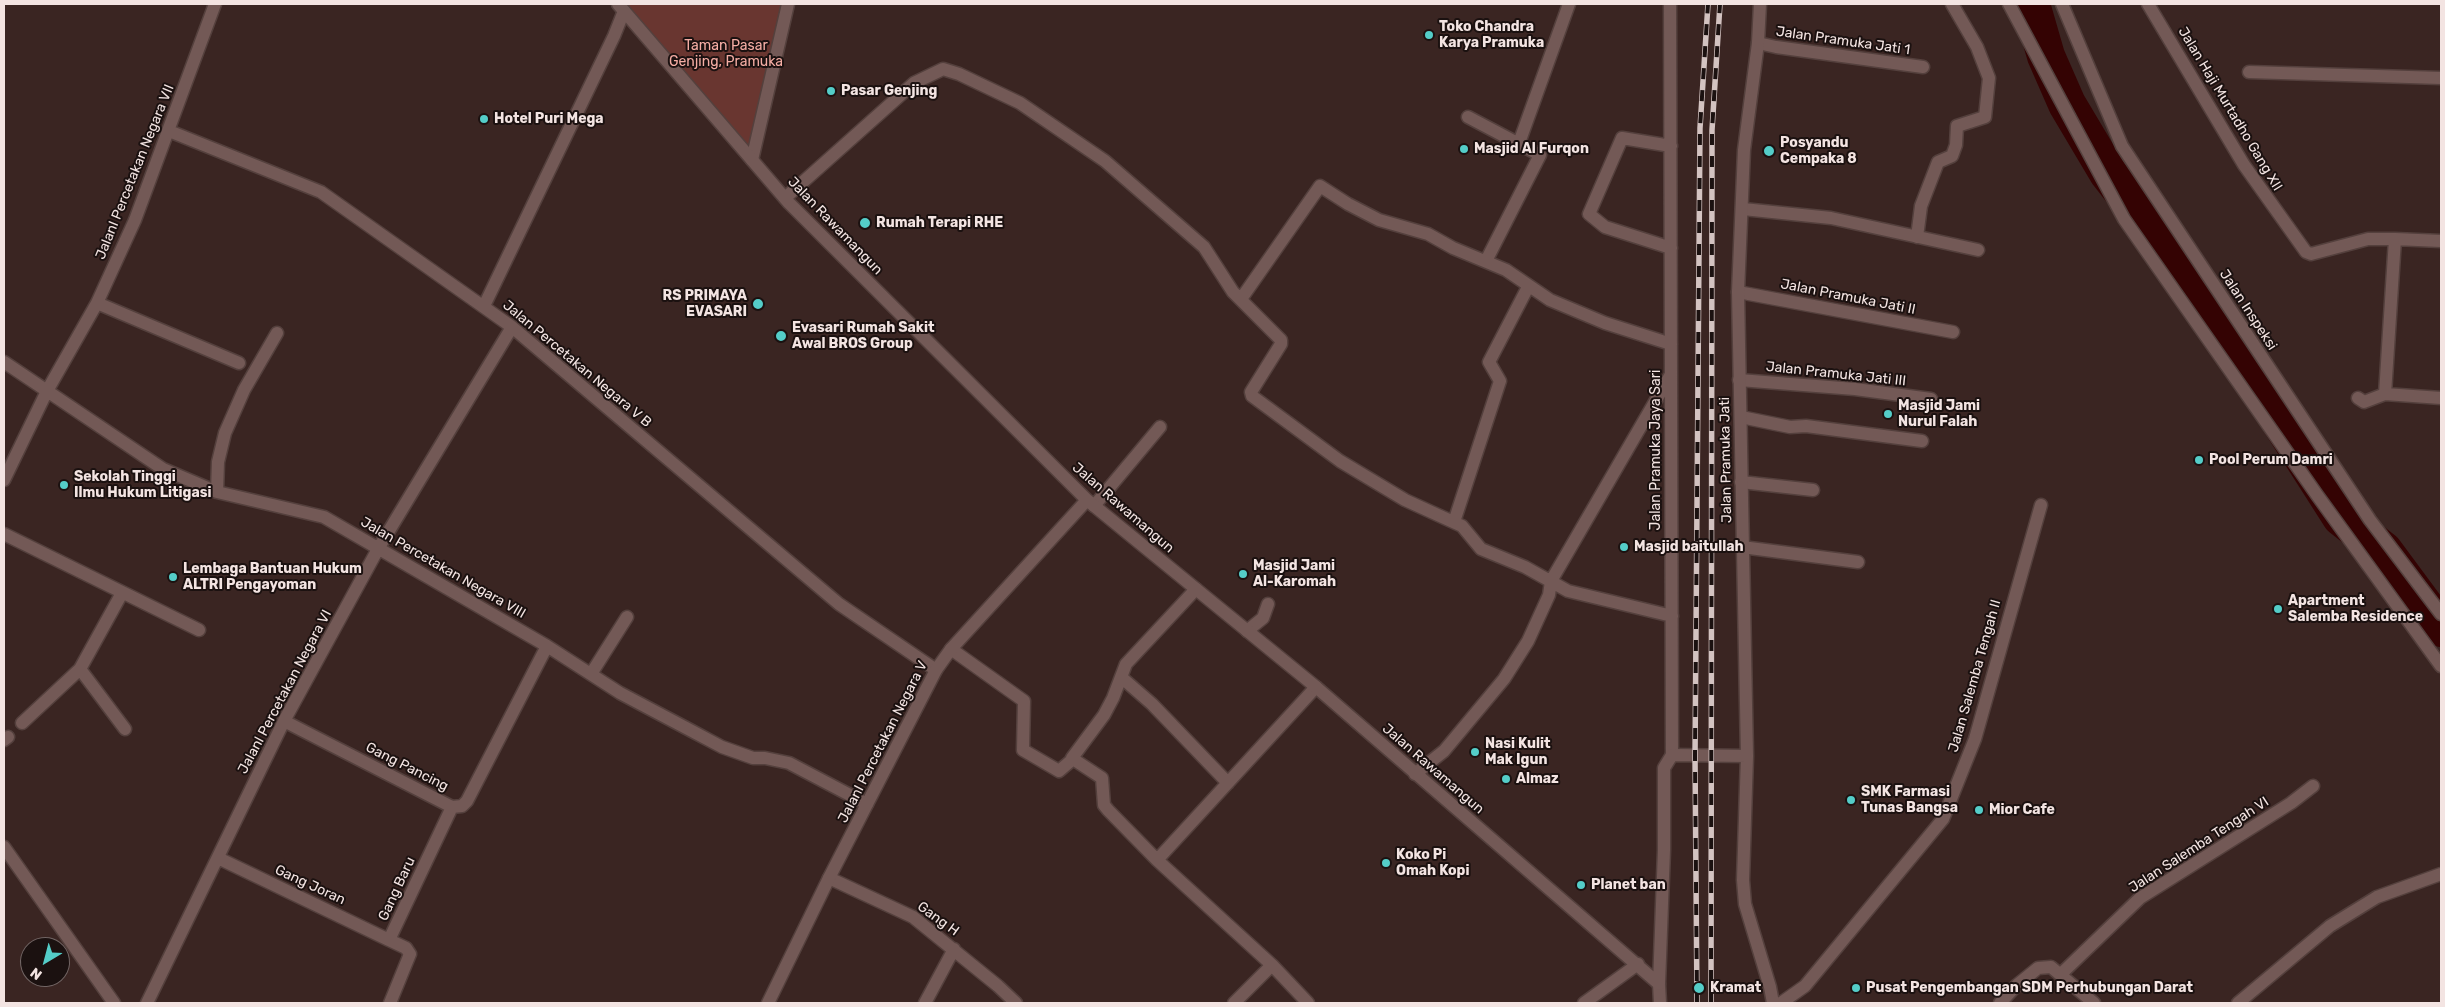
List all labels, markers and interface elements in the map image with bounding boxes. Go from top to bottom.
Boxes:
place label: Toko Chandra Karya Pramuka [1439,19,1544,52]
street label: Jalan Pramuka Jati 1 [1775,23,1911,59]
street label: Jalan Haji Murtadho Gang XII [2174,24,2286,194]
marker: Toko Chandra Karya Pramuka [1423,29,1435,41]
park label: Taman Pasar Genjing, Pramuka [669,38,783,70]
street label: Jalanl Percetakan Negara VII [92,82,178,262]
place label: Pasar Genjing [841,83,937,99]
marker: Pasar Genjing [825,85,837,97]
place label: Hotel Puri Mega [494,111,604,127]
marker: Hotel Puri Mega [478,113,490,125]
place label: Posyandu Cempaka 8 [1780,135,1857,168]
place label: Masjid Al Furqon [1474,141,1589,157]
marker: Masjid Al Furqon [1458,143,1470,155]
marker: Posyandu Cempaka 8 [1762,144,1776,158]
street label: Jalan Rawamangun [784,174,886,278]
place label: Rumah Terapi RHE [876,215,1003,231]
marker: Rumah Terapi RHE [858,216,872,230]
street label: Jalan Inspeksi [2216,266,2280,354]
street label: Jalan Pramuka Jati II [1779,276,1917,318]
place label: RS PRIMAYA EVASARI [662,288,747,321]
street label: Jalan Percetakan Negara V B [499,297,655,431]
marker: RS PRIMAYA EVASARI [751,297,765,311]
place label: Evasari Rumah Sakit Awal BROS Group [792,320,935,352]
marker: Evasari Rumah Sakit Awal BROS Group [774,329,788,343]
street label: Jalan Pramuka Jati III [1765,358,1907,390]
street label: Jalan Pramuka Jaya Sari [1648,370,1664,530]
street label: Jalan Pramuka Jati [1717,397,1735,523]
place label: Masjid Jami Nurul Falah [1898,398,1980,431]
marker: Masjid Jami Nurul Falah [1882,408,1894,420]
place label: Pool Perum Damri [2209,452,2333,468]
marker: Pool Perum Damri [2193,454,2205,466]
street label: Jalan Rawamangun [1069,459,1177,557]
place label: Sekolah Tinggi Ilmu Hukum Litigasi [74,469,211,502]
marker: Sekolah Tinggi Ilmu Hukum Litigasi [58,479,70,491]
street label: Jalan Percetakan Negara VIII [358,514,528,622]
place label: Masjid baitullah [1634,539,1744,555]
marker: Masjid baitullah [1618,541,1630,553]
place label: Masjid Jami Al-Karomah [1253,558,1336,590]
place label: Lembaga Bantuan Hukum ALTRI Pengayoman [183,561,362,594]
marker: Masjid Jami Al-Karomah [1237,568,1249,580]
marker: Lembaga Bantuan Hukum ALTRI Pengayoman [167,571,179,583]
place label: Apartment Salemba Residence [2288,593,2423,626]
street label: Jalan Salemba Tengah II [1945,598,2005,754]
marker: Apartment Salemba Residence [2272,603,2284,615]
street label: Jalanl Percetakan Negara VI [235,607,335,777]
street label: Jalanl Percetakan Negara V [835,658,931,826]
street label: Jalan Rawamangun [1379,720,1487,818]
place label: Nasi Kulit Mak Igun [1485,736,1551,769]
street label: Gang Pancing [363,739,451,795]
marker: Nasi Kulit Mak Igun [1469,746,1481,758]
place label: Almaz [1516,771,1559,787]
marker: Almaz [1500,773,1512,785]
place label: SMK Farmasi Tunas Bangsa [1861,784,1958,816]
street label: Jalan Salemba Tengah VI [2126,793,2272,897]
marker: SMK Farmasi Tunas Bangsa [1845,794,1857,806]
place label: Mior Cafe [1989,802,2055,818]
marker: Mior Cafe [1973,804,1985,816]
place label: Koko Pi Omah Kopi [1396,847,1469,880]
street label: Gang Baru [375,854,419,924]
marker: Koko Pi Omah Kopi [1380,857,1392,869]
street label: Gang Joran [272,861,348,909]
place label: Planet ban [1591,877,1666,893]
marker: Planet ban [1575,879,1587,891]
street label: Gang H [914,898,962,940]
north arrow [20,937,70,987]
text: N [27,964,45,983]
place label: Kramat [1710,980,1761,996]
place label: Pusat Pengembangan SDM Perhubungan Darat [1866,980,2193,996]
marker: Kramat [1692,981,1706,995]
marker: Pusat Pengembangan SDM Perhubungan Darat [1850,982,1862,994]

